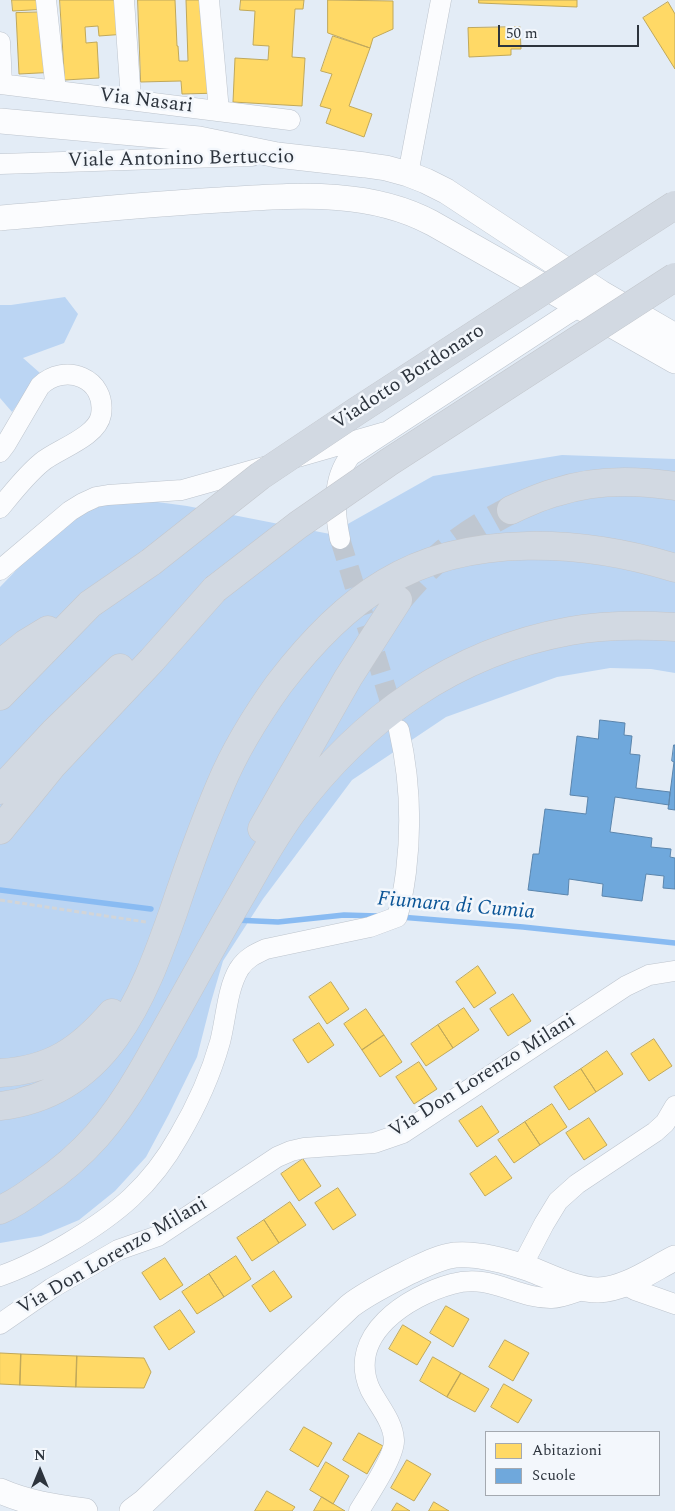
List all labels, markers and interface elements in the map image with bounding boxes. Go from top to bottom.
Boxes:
scale bar [500,15,641,47]
text: 50 m [506,22,538,45]
street label: Via Nasari [98,84,194,120]
street label: Viale Antonino Bertuccio [68,146,294,174]
street label: Viadotto Bordonaro [328,320,490,436]
water label: Fiumara di Cumia [376,888,536,926]
street label: Via Don Lorenzo Milani [385,1010,581,1144]
street label: Via Don Lorenzo Milani [14,1193,212,1321]
legend [485,1431,660,1496]
text: Abitazioni [532,1439,602,1462]
text: N [34,1445,46,1466]
north arrow [15,1446,65,1496]
text: Scuole [532,1464,576,1487]

